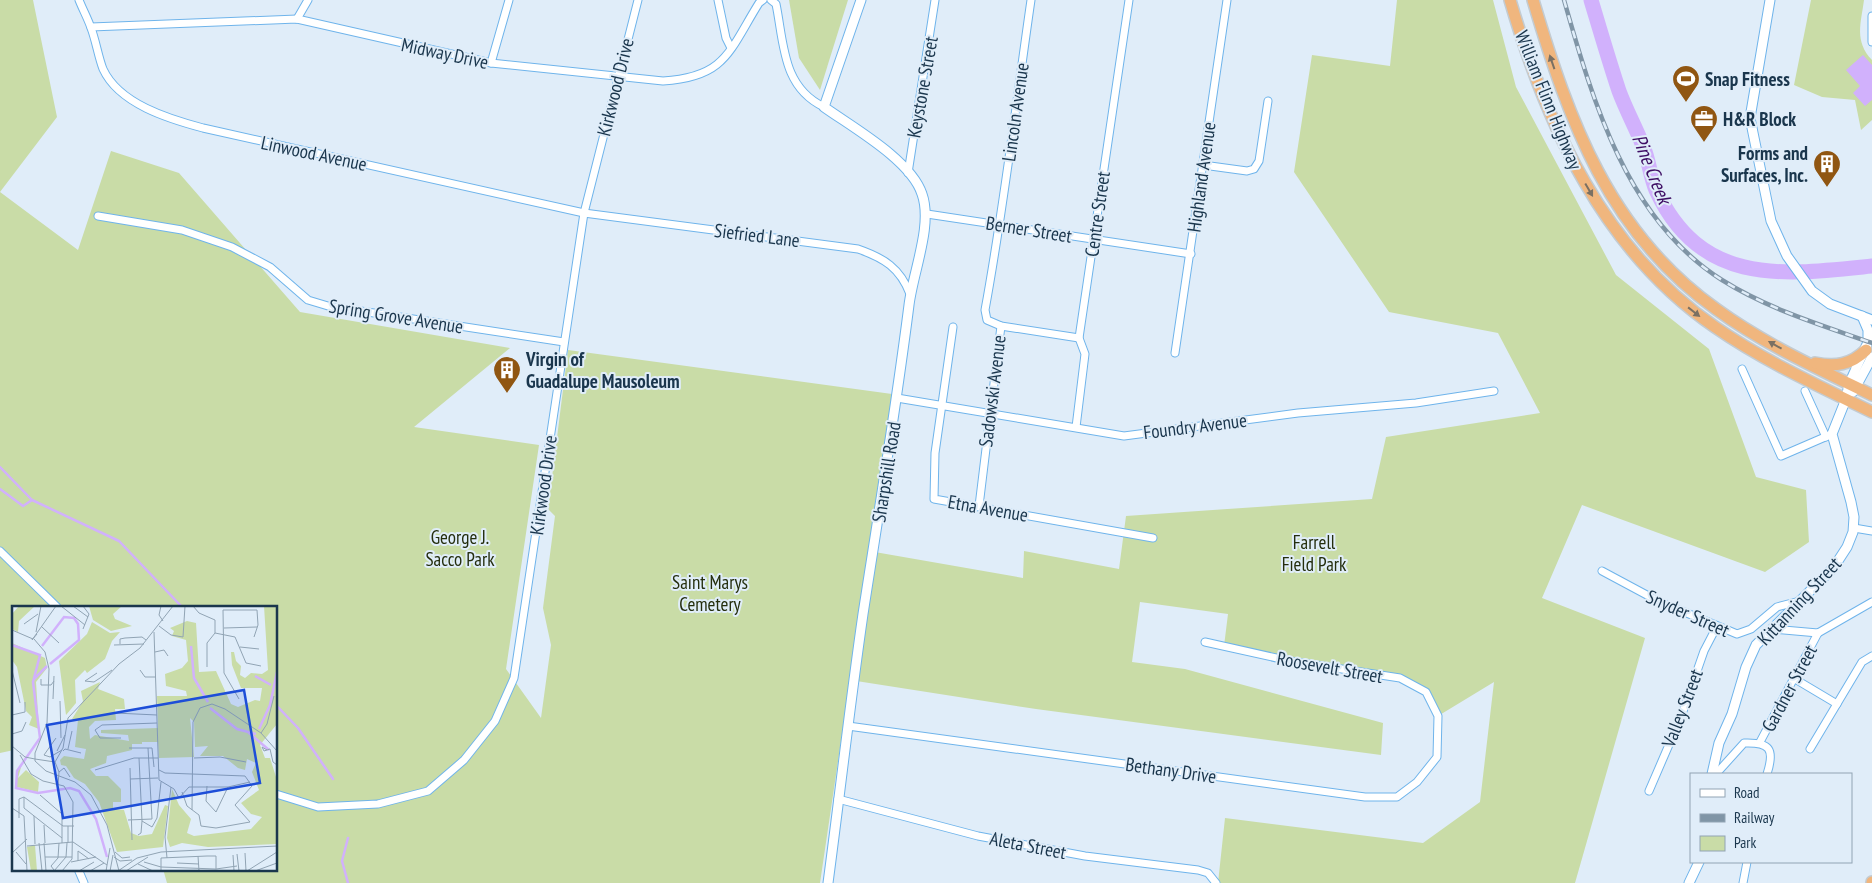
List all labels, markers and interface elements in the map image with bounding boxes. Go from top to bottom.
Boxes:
street label: William Flinn Highway [1510,27,1588,174]
street label: Midway Drive [399,32,491,74]
street label: Keystone Street [901,34,943,140]
street label: Kirkwood Drive [591,35,639,139]
one-way arrow [1548,54,1556,69]
street label: Lincoln Avenue [996,61,1034,163]
sports icon: Snap Fitness [1671,64,1701,103]
place label: Snap Fitness [1705,67,1790,91]
office icon: H&R Block [1689,104,1719,143]
place label: H&R Block [1723,107,1796,131]
street label: Highland Avenue [1181,120,1221,234]
street label: Linwood Avenue [259,130,369,176]
water label: Pine Creek [1626,130,1679,210]
place label: Forms and Surfaces, Inc. [1721,141,1808,187]
building icon: Forms and Surfaces, Inc. [1812,149,1842,188]
street label: Centre Street [1079,169,1115,258]
one-way arrow [1584,184,1593,197]
street label: Berner Street [984,210,1074,248]
street label: Siefried Lane [713,218,801,252]
street label: Spring Grove Avenue [327,294,465,338]
one-way arrow [1687,307,1700,318]
street label: Sadowski Avenue [973,333,1011,448]
one-way arrow [1769,341,1782,350]
place label: Virgin of Guadalupe Mausoleum [525,347,680,393]
building icon: Virgin of Guadalupe Mausoleum [492,355,522,394]
street label: Foundry Avenue [1142,408,1248,444]
street label: Sharpshill Road [866,420,906,524]
street label: Kirkwood Drive [524,434,562,536]
street label: Etna Avenue [946,489,1030,527]
park label: George J. Sacco Park [425,525,495,571]
park label: Farrell Field Park [1282,530,1347,576]
street label: Kittanning Street [1752,551,1847,650]
park label: Saint Marys Cemetery [672,570,748,616]
street label: Snyder Street [1643,584,1734,642]
inset map [12,606,278,870]
street label: Gardner Street [1756,640,1822,736]
street label: Roosevelt Street [1275,646,1386,688]
street label: Valley Street [1656,665,1708,751]
street label: Bethany Drive [1124,752,1218,788]
legend [1690,773,1852,863]
text: Road [1734,783,1760,802]
text: Railway [1734,808,1775,827]
street label: Aleta Street [988,826,1069,864]
text: Park [1734,833,1756,852]

